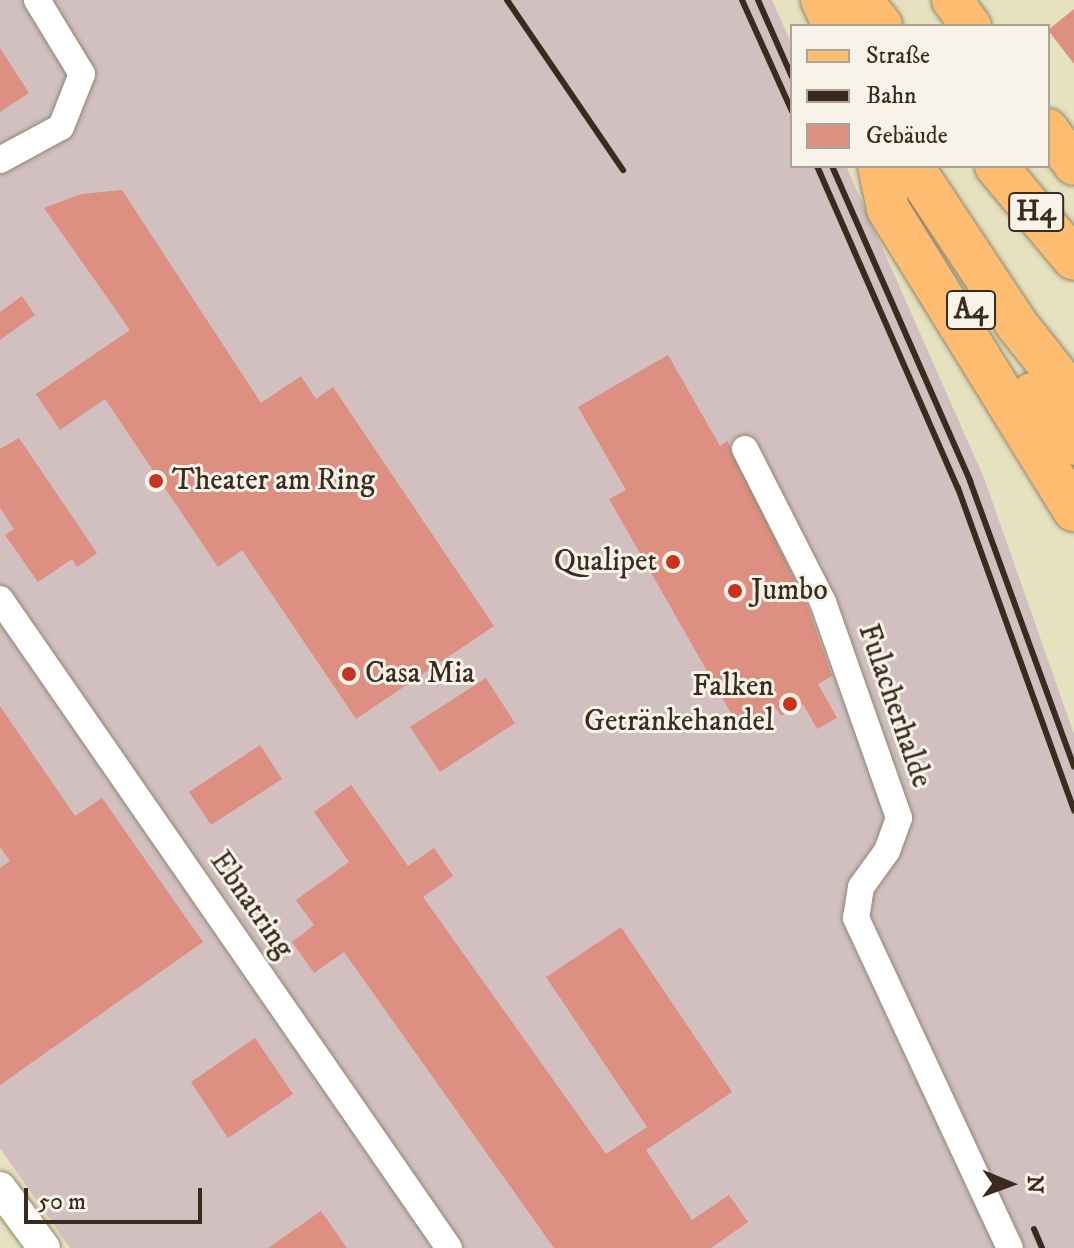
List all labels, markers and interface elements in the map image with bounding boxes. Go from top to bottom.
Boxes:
legend [790,24,1050,168]
text: Straße [866,41,930,71]
text: Bahn [866,81,917,111]
text: Gebäude [866,121,948,151]
road number: H4 [1008,188,1064,236]
road number: A4 [945,286,997,334]
place label: Theater am Ring [172,463,375,499]
marker: Theater am Ring [147,472,165,490]
place label: Qualipet [554,544,657,580]
marker: Qualipet [664,553,682,571]
place label: Jumbo [751,573,828,609]
marker: Jumbo [726,582,744,600]
street label: Fulacherhalde [849,619,939,793]
place label: Casa Mia [365,656,475,692]
marker: Casa Mia [340,665,358,683]
place label: Falken Getränkehandel [584,669,774,740]
marker: Falken Getränkehandel [781,695,799,713]
street label: Ebnatring [201,845,301,965]
north arrow [970,1144,1050,1224]
scale bar [28,1172,206,1222]
text: N [1021,1175,1048,1194]
text: 50 m [38,1187,86,1217]

